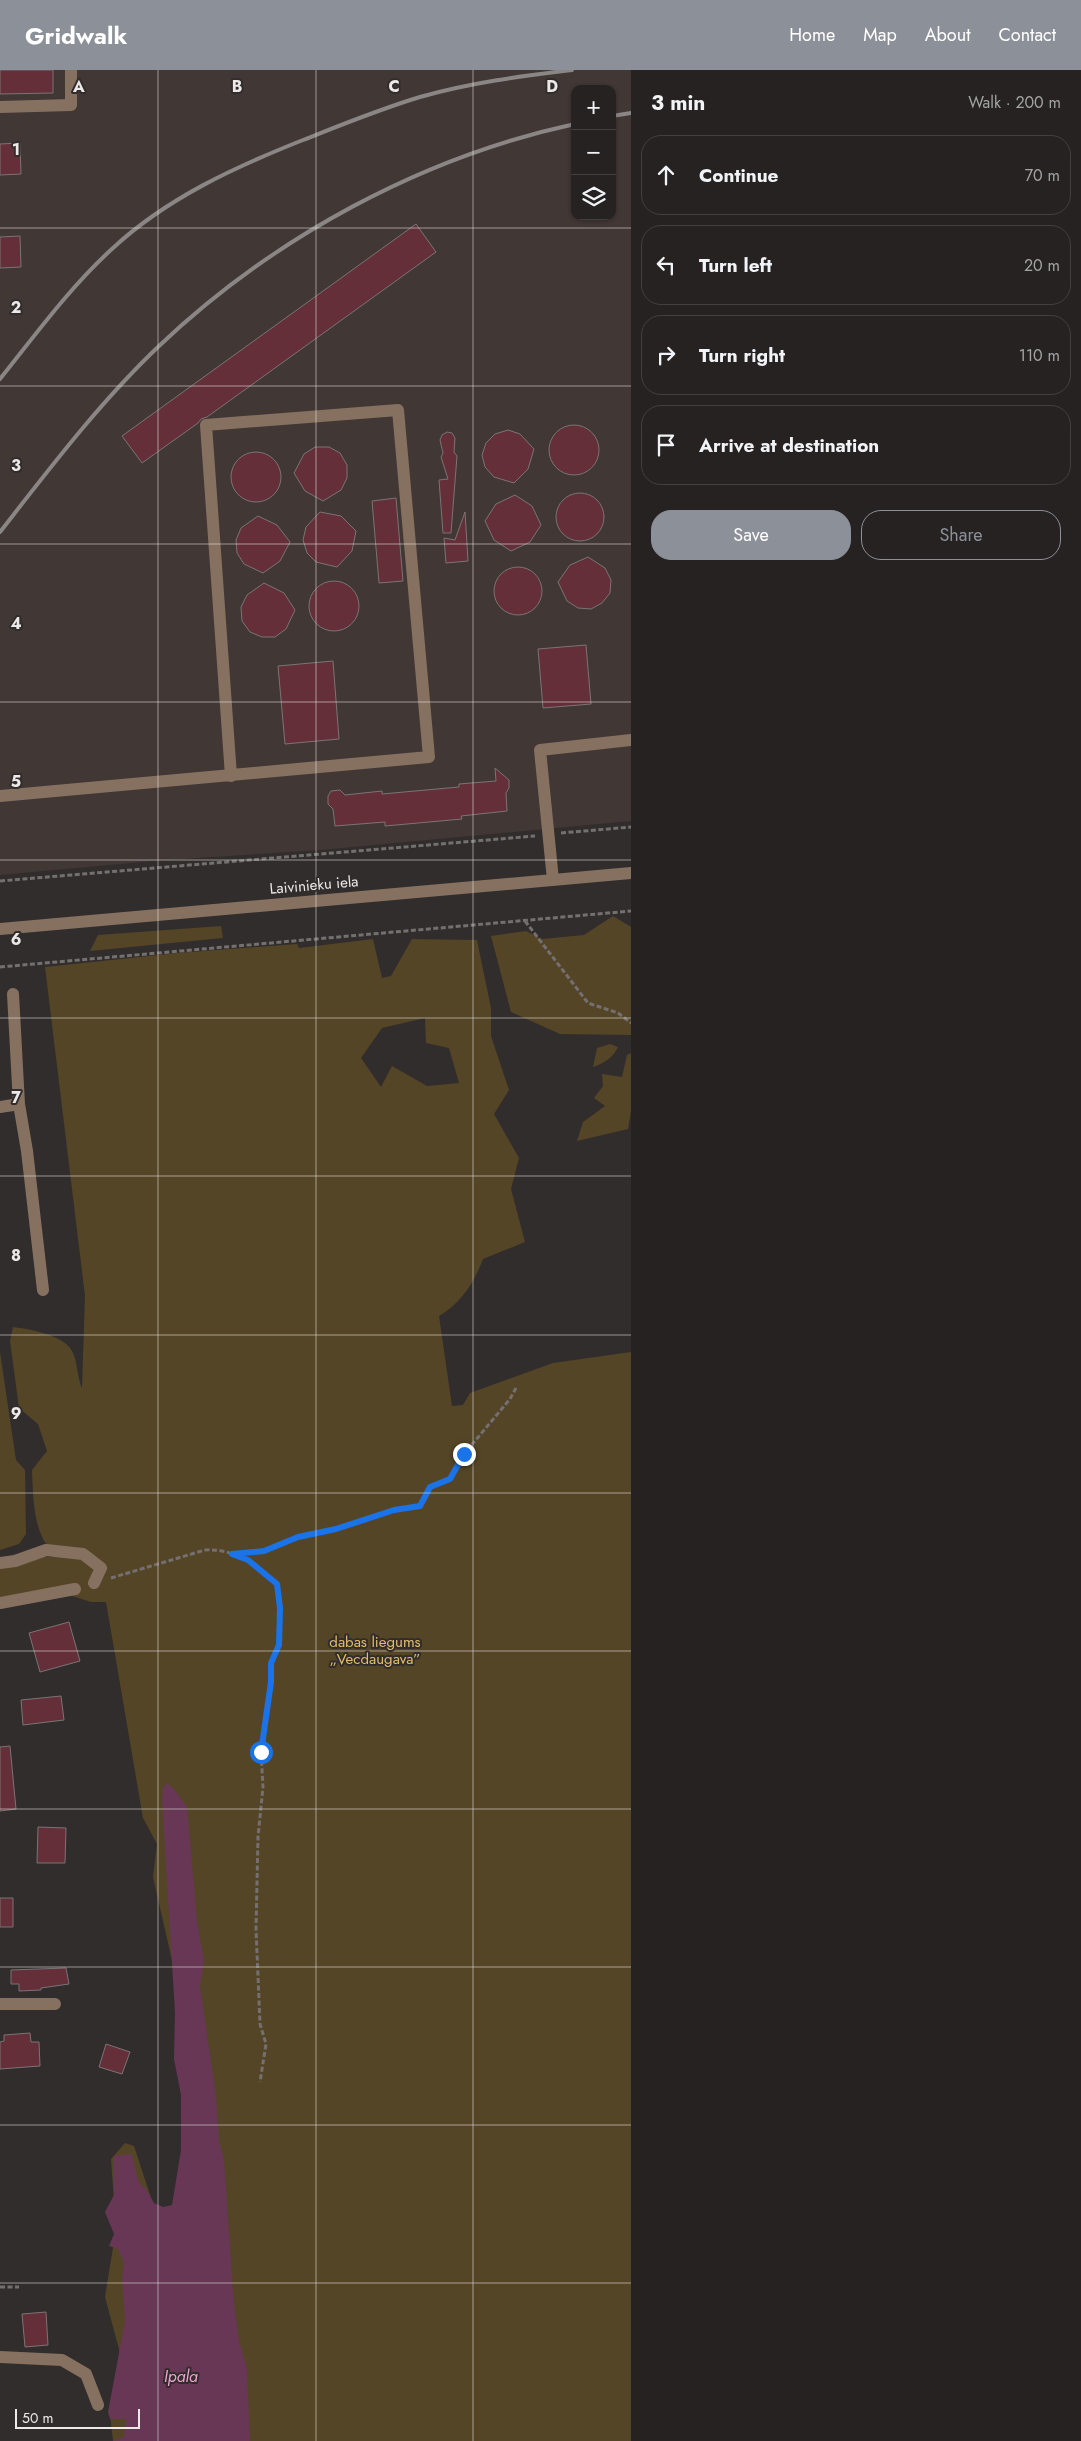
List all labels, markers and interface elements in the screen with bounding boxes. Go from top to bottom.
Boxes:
text: Gridwalk [25,18,127,53]
text: Home [789,22,835,48]
text: Map [863,22,897,48]
text: About [925,22,970,48]
text: Contact [998,22,1056,48]
text: A [72,75,85,98]
text: B [232,75,242,98]
text: C [388,75,400,98]
text: D [546,75,558,98]
map controls [571,85,616,220]
button: + [571,85,616,130]
text: 3 min [651,88,705,118]
text: Walk · 200 m [968,91,1061,114]
button: − [571,130,616,175]
text: 1 [12,138,20,161]
icon: ahead [652,161,680,189]
text: Continue [699,162,778,189]
text: 70 m [1025,164,1060,187]
button: layers [571,175,616,220]
icon: left [652,251,680,279]
text: Turn left [699,252,772,279]
text: 20 m [1024,254,1060,277]
text: 2 [11,296,21,319]
icon: right [652,341,680,369]
text: Turn right [699,342,785,369]
text: 110 m [1019,344,1060,367]
icon: arrive [652,431,680,459]
text: Arrive at destination [699,432,879,459]
text: 3 [11,454,21,477]
button: Save [651,510,851,560]
button: Share [861,510,1061,560]
text: 4 [10,612,22,635]
text: 5 [11,770,21,793]
street label: Laivinieku iela [269,870,359,900]
text: 6 [11,928,21,951]
text: 7 [11,1086,21,1109]
text: 8 [11,1244,21,1267]
text: 9 [11,1402,21,1425]
route end [453,1443,476,1466]
park label: dabas liegums „Vecdaugava” [329,1631,421,1670]
route start [250,1741,273,1764]
water label: Ipala [164,2365,198,2388]
scale bar [15,2406,140,2429]
text: 50 m [22,2408,53,2428]

